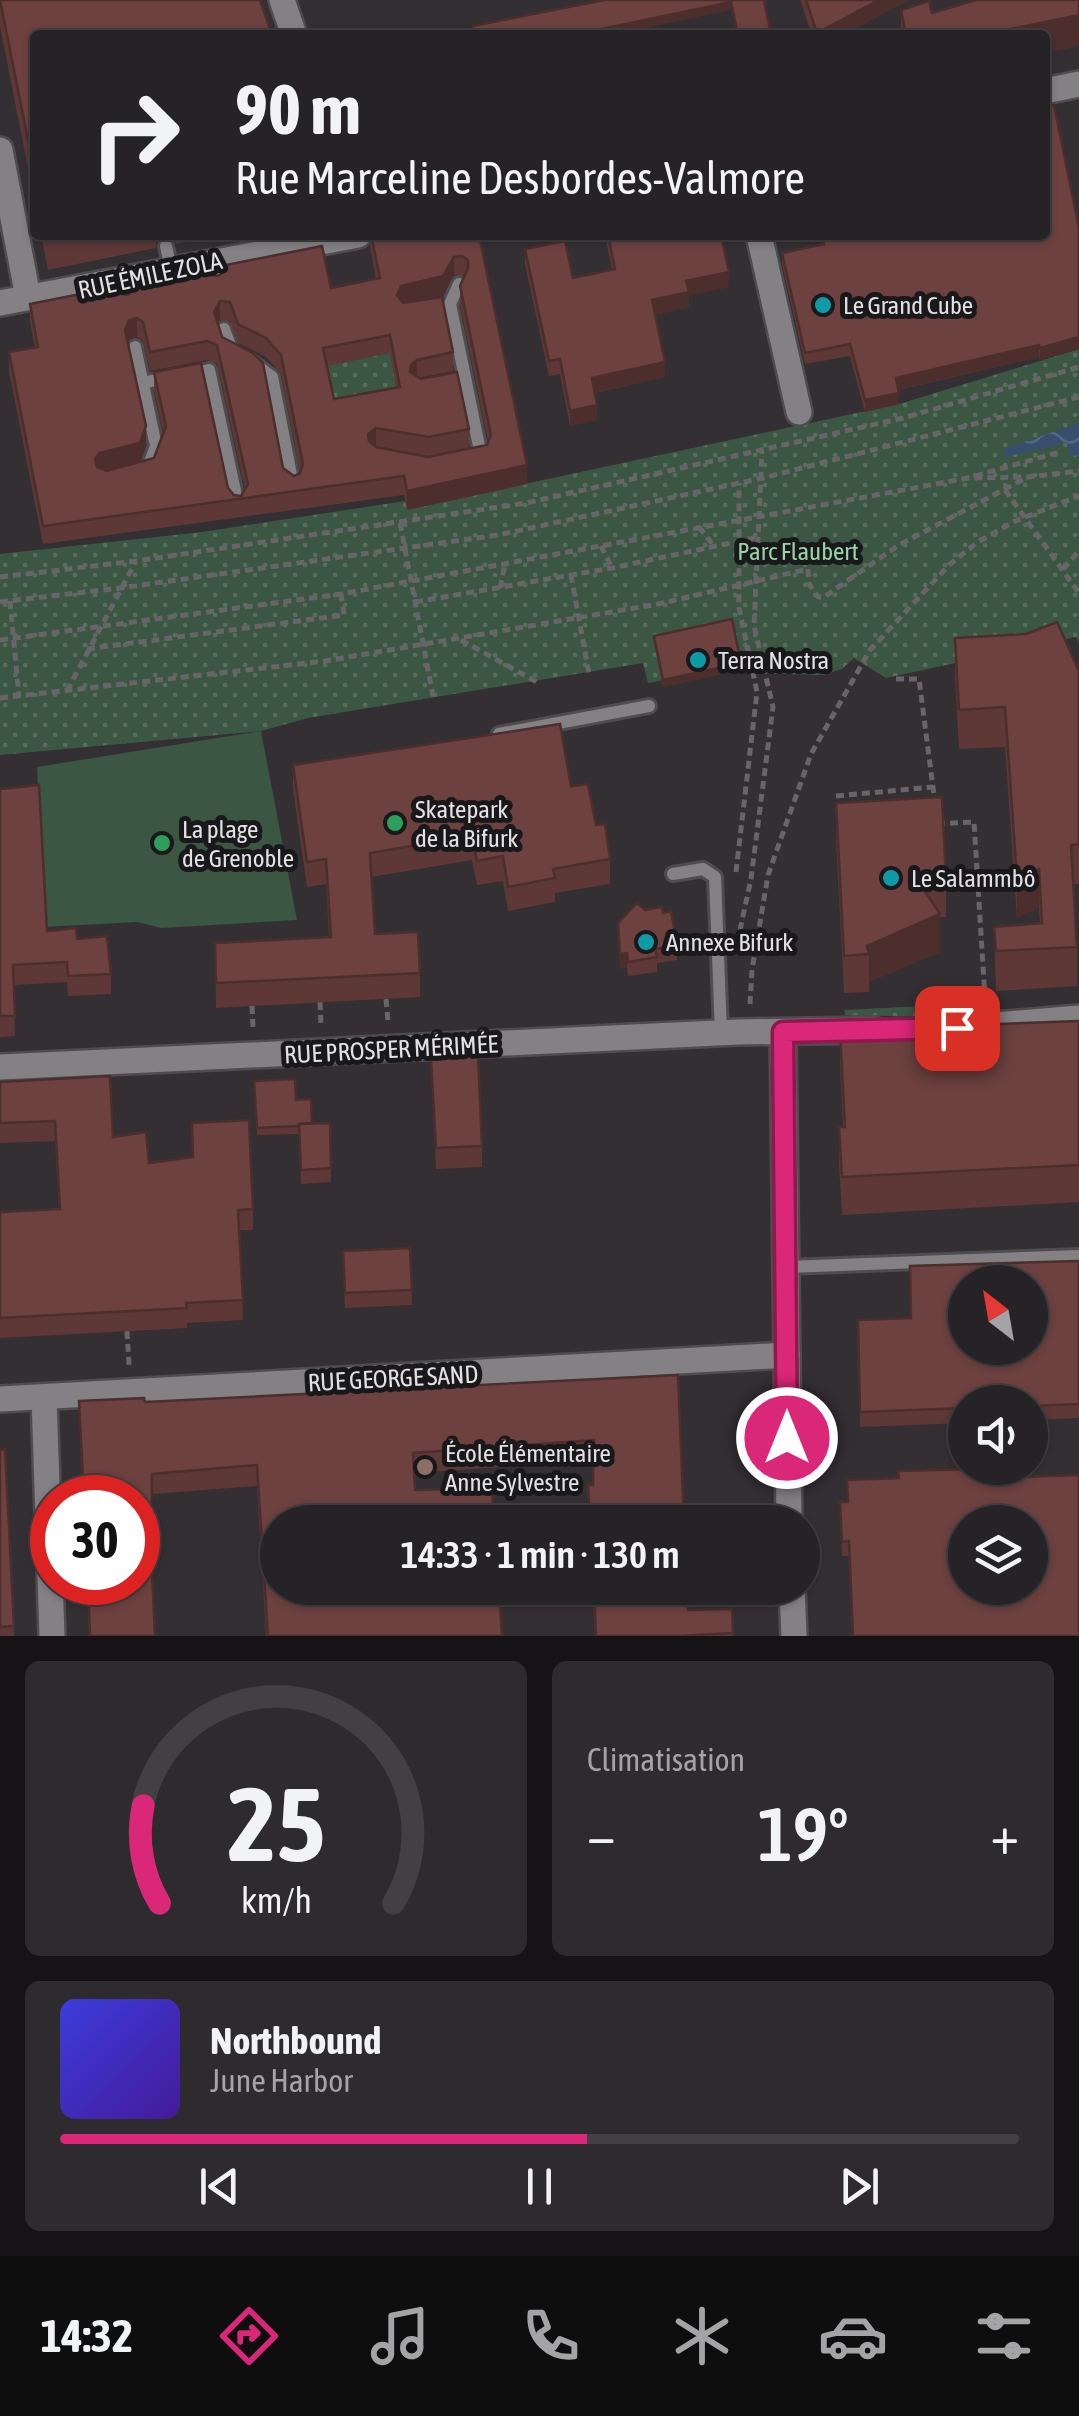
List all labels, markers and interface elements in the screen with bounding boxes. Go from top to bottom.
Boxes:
text: 90 m [235,69,361,149]
icon: right [70,70,200,200]
text: Rue Marceline Desbordes-Valmore [235,152,805,204]
street label: RUE ÉMILE ZOLA [75,246,225,304]
place label: Le Grand Cube [843,291,973,319]
marker: Le Grand Cube [812,294,834,316]
park label: Parc Flaubert [737,537,859,565]
place label: Terra Nostra [718,646,829,674]
marker: Terra Nostra [687,649,709,671]
place label: Skatepark de la Bifurk [415,795,518,852]
marker: Skatepark de la Bifurk [384,812,406,834]
place label: La plage de Grenoble [182,815,294,872]
marker: La plage de Grenoble [151,832,173,854]
place label: Le Salammbô [911,864,1035,892]
marker: Le Salammbô [880,867,902,889]
place label: Annexe Bifurk [666,928,793,956]
marker: Annexe Bifurk [635,931,657,953]
pin [915,986,1000,1071]
icon: arrive [930,1001,985,1056]
street label: RUE PROSPER MÉRIMÉE [283,1029,499,1069]
north arrow [948,1265,1048,1365]
map controls [948,1265,1048,1605]
street label: RUE GEORGE SAND [307,1360,479,1396]
button: sound [948,1385,1048,1485]
position arrow [735,1386,839,1490]
place label: École Élémentaire Anne Sylvestre [445,1439,611,1496]
marker: École Élémentaire Anne Sylvestre [414,1456,436,1478]
speed limit sign: 30 [30,1475,160,1605]
button: layers [948,1505,1048,1605]
text: 14:33 · 1 min · 130 m [400,1533,680,1576]
text: Climatisation [587,1741,745,1778]
text: 25 [227,1764,325,1883]
text: 19° [757,1791,849,1877]
text: − [587,1803,616,1866]
text: + [990,1803,1019,1866]
text: km/h [241,1880,311,1921]
text: Northbound [210,2019,381,2062]
text: June Harbor [210,2062,353,2099]
icon: previous [192,2159,247,2214]
icon: pause [512,2159,567,2214]
icon: next [832,2159,887,2214]
icon: directions [214,2301,284,2371]
icon: music [365,2301,435,2371]
icon: phone [516,2301,586,2371]
icon: climate [667,2301,737,2371]
icon: car [818,2301,888,2371]
icon: filters [969,2301,1039,2371]
text: 14:32 [40,2310,133,2362]

